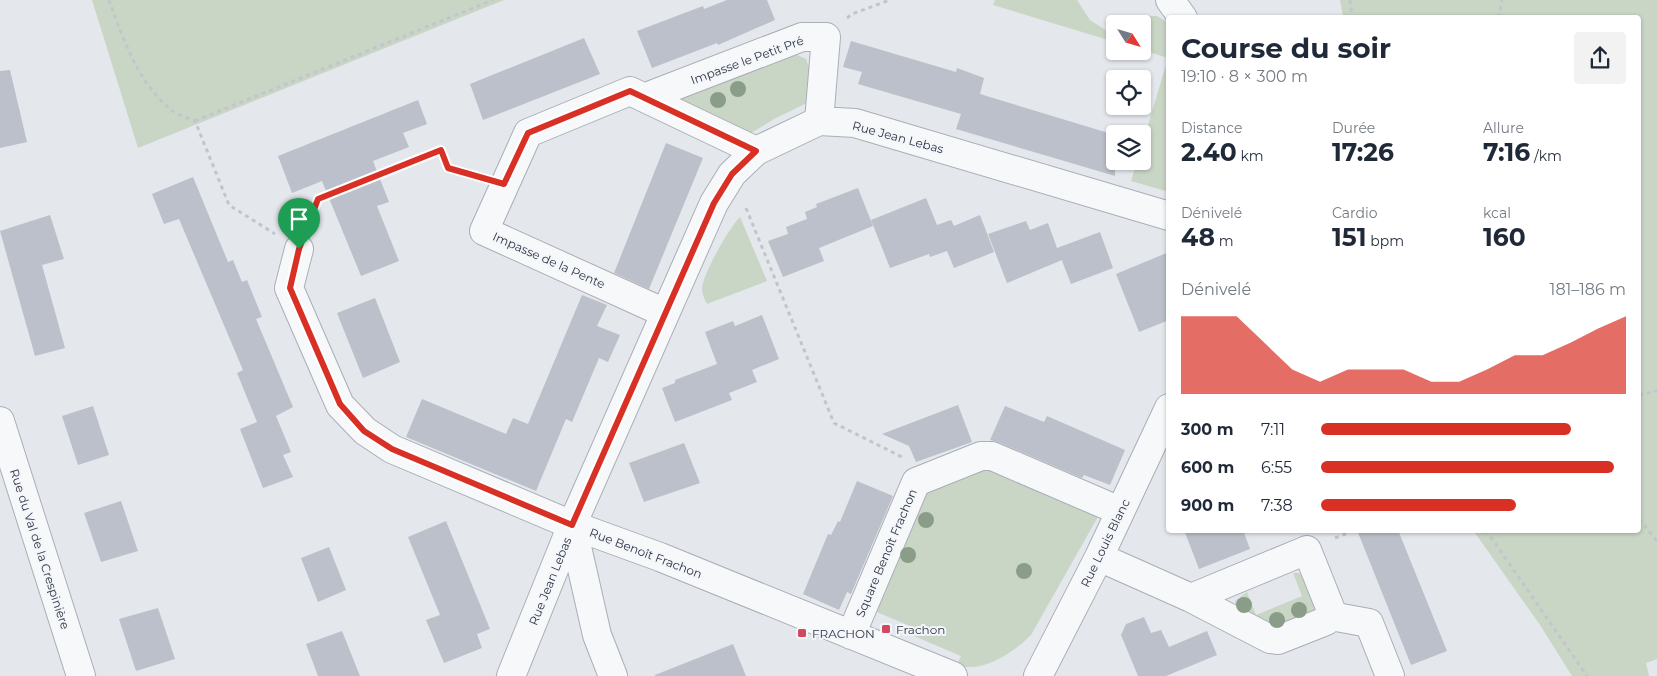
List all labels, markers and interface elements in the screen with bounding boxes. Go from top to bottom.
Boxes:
north arrow [1106,15,1151,60]
map controls [1106,15,1151,170]
text: Course du soir [1181,31,1391,65]
button: share [1574,32,1626,84]
street label: Impasse le Petit Pré [688,33,806,87]
text: 19:10 · 8 × 300 m [1181,67,1308,86]
button: locate [1106,70,1151,115]
street label: Rue Jean Lebas [851,118,945,156]
text: Distance [1181,119,1243,137]
text: Durée [1332,119,1375,137]
text: Allure [1483,119,1524,137]
button: layers [1106,125,1151,170]
text: 2.40 [1181,137,1237,167]
text: 17:26 [1332,137,1394,167]
text: 7:16 [1483,137,1530,167]
text: km [1237,147,1264,165]
text: /km [1530,147,1562,165]
pin [278,198,320,249]
text: Dénivelé [1181,204,1242,222]
text: Cardio [1332,204,1378,222]
text: kcal [1483,204,1511,222]
icon: arrive [285,205,313,233]
text: 48 [1181,222,1215,252]
text: 151 [1332,222,1366,252]
text: 160 [1483,222,1526,252]
street label: Impasse de la Pente [491,228,607,292]
text: m [1215,232,1234,250]
text: bpm [1366,232,1404,250]
text: Dénivelé [1181,280,1251,299]
text: 181–186 m [1550,280,1626,299]
text: 300 m [1181,420,1234,439]
text: 7:11 [1261,420,1285,439]
text: 600 m [1181,458,1234,477]
text: 6:55 [1261,458,1292,477]
street label: Rue du Val de la Crespinière [7,467,73,631]
street label: Square Benoît Frachon [852,487,920,619]
street label: Rue Louis Blanc [1077,496,1133,590]
text: 900 m [1181,496,1234,515]
text: 7:38 [1261,496,1293,515]
street label: Rue Benoît Frachon [588,525,704,581]
street label: Rue Jean Lebas [525,535,575,627]
place label: Frachon [896,622,945,637]
marker: Frachon [880,623,892,635]
place label: FRACHON [812,626,875,641]
marker: FRACHON [796,627,808,639]

